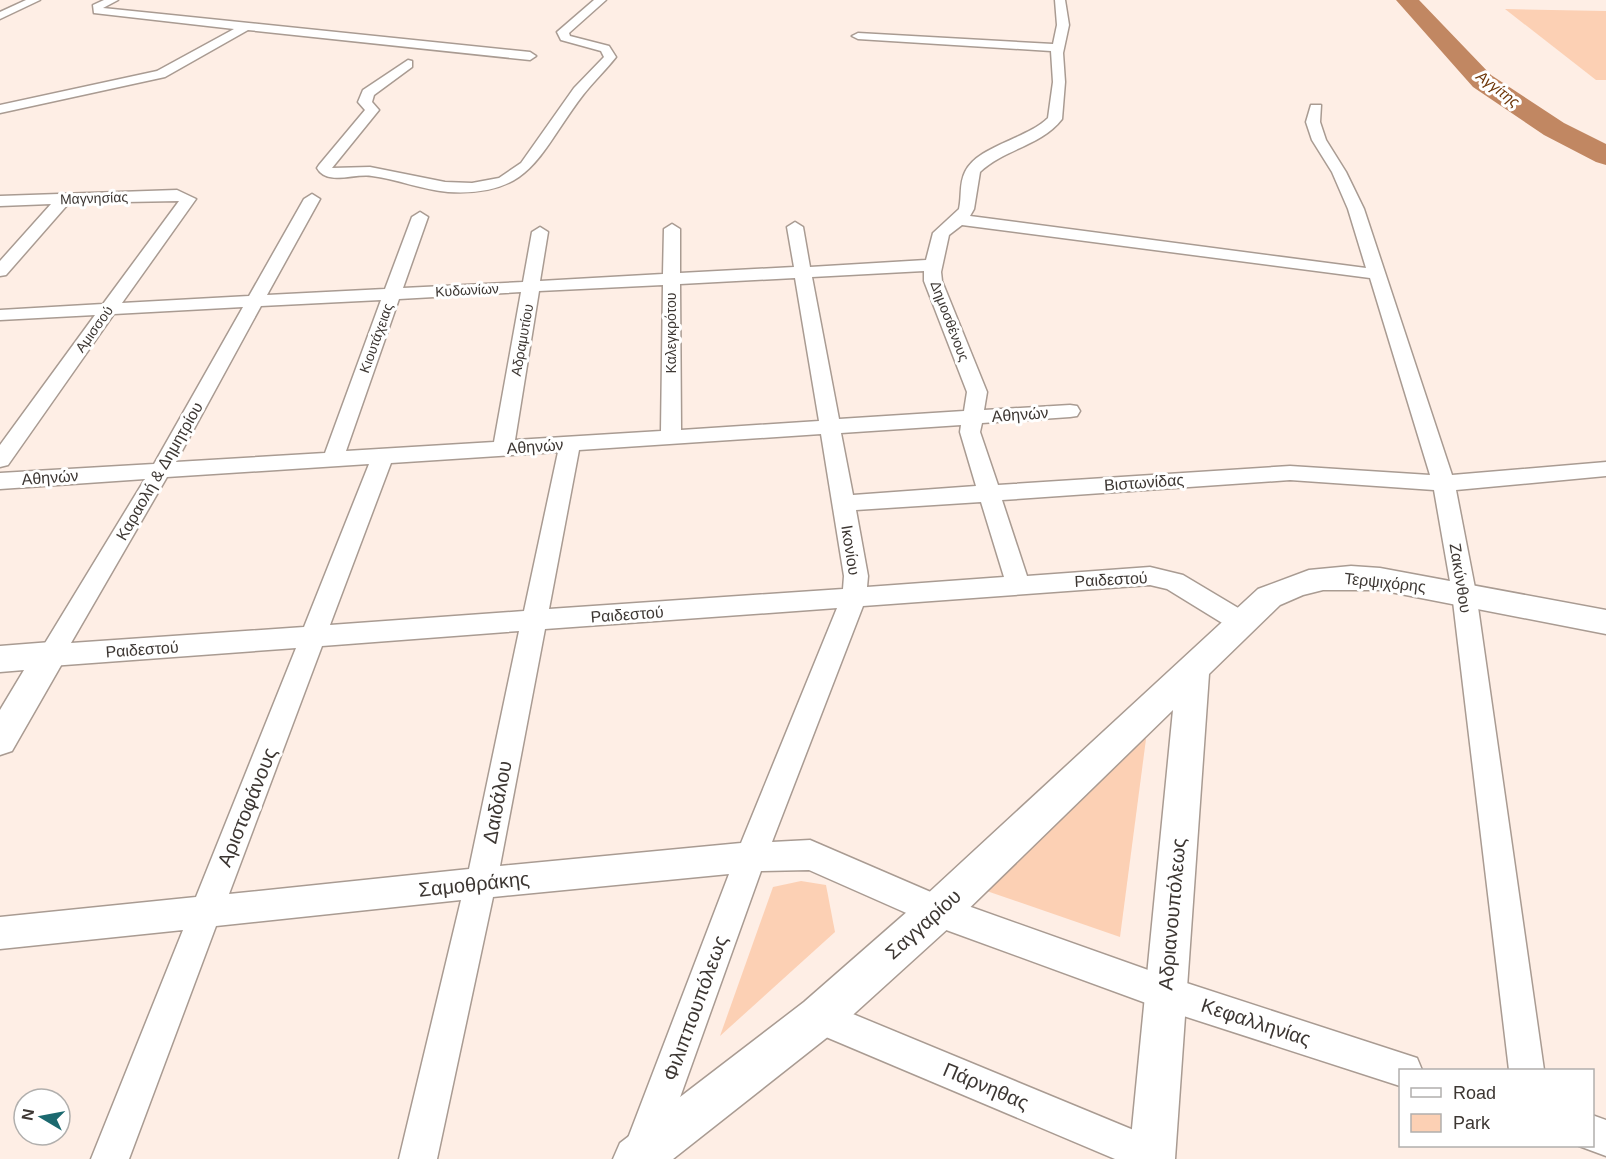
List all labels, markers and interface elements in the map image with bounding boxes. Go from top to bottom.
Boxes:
water label: Αγγίτης [1473,66,1524,111]
street label: Μαγνησίας [60,189,129,207]
street label: Δημοσθένους [927,279,973,364]
street label: Κυδωνίων [435,280,499,300]
street label: Καλεγκρότου [663,293,679,373]
street label: Κιουτάχειας [356,301,396,375]
street label: Αμισσού [72,303,116,355]
street label: Αδραμυτίου [508,303,536,377]
street label: Καραολή & Δημητρίου [113,399,206,543]
street label: Αθηνών [991,404,1049,425]
street label: Αθηνών [506,436,564,457]
street label: Αθηνών [21,467,79,488]
street label: Βιστωνίδας [1103,471,1185,494]
street label: Ικονίου [838,524,863,576]
street label: Ζακύνθου [1447,542,1474,614]
street label: Ραιδεστού [1074,569,1148,590]
street label: Τερψιχόρης [1343,570,1427,595]
street label: Ραιδεστού [590,603,664,626]
street label: Ραιδεστού [105,638,179,661]
street label: Αριστοφάνους [213,744,281,870]
street label: Δαιδάλου [478,759,516,845]
street label: Αδριανουπόλεως [1154,837,1190,991]
street label: Σαμοθράκης [417,867,531,901]
street label: Σαγγαρίου [881,885,965,963]
street label: Φιλιππουπόλεως [659,932,732,1084]
street label: Κεφαλληνίας [1199,994,1314,1050]
street label: Πάρνηθας [940,1058,1032,1114]
legend [1399,1069,1594,1147]
text: Road [1453,1083,1496,1103]
north arrow [12,1087,72,1147]
text: N [18,1107,37,1122]
text: Park [1453,1113,1491,1133]

